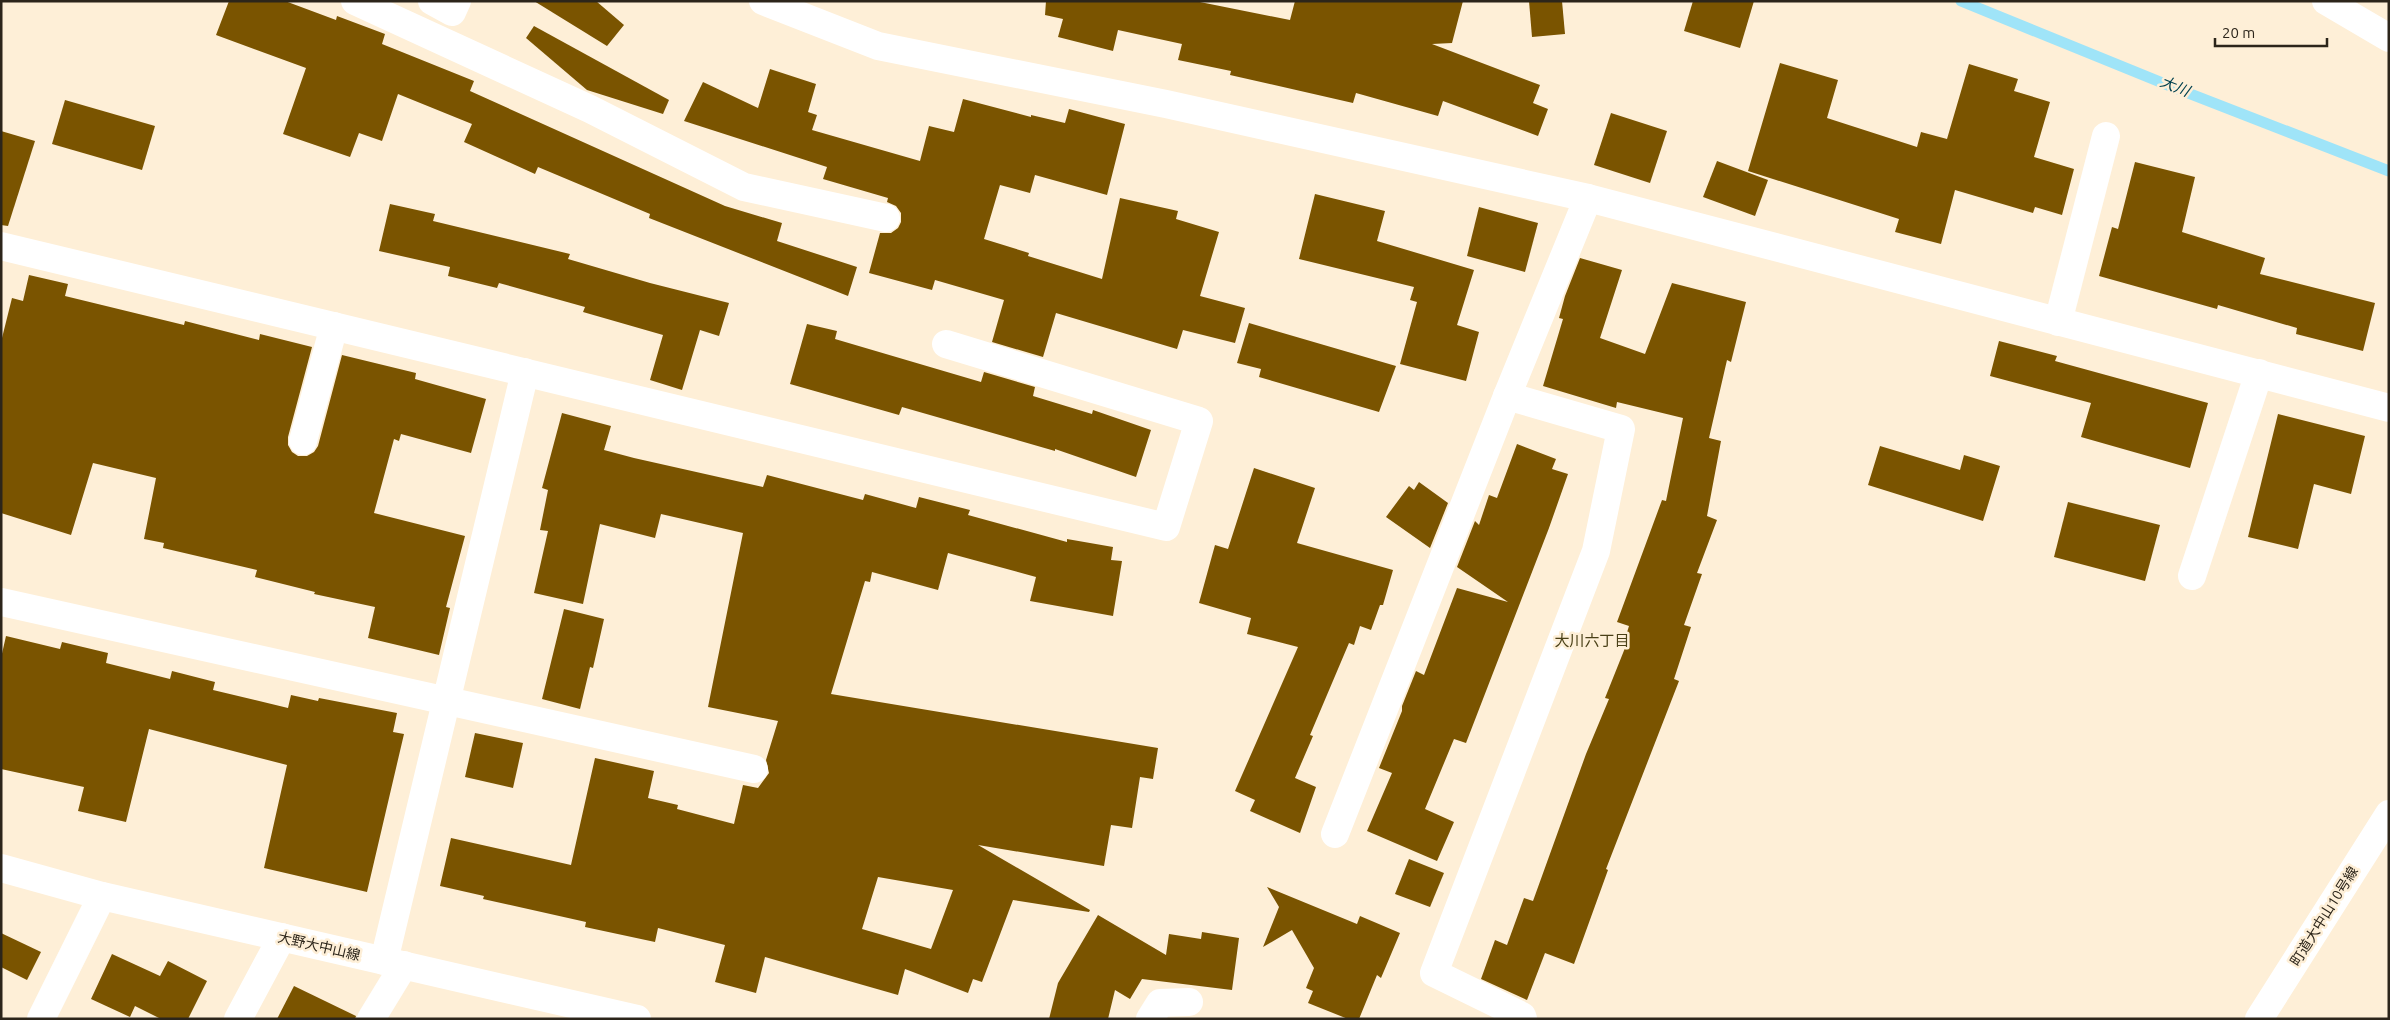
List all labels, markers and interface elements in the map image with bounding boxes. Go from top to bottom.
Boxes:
scale bar [2215,15,2328,47]
text: 20 m [2222,24,2255,41]
water label: 大川 [2158,72,2194,100]
district label: 大川六丁目 [1554,632,1630,649]
street label: 町道大中山10号線 [2287,864,2361,968]
street label: 大野大中山線 [276,929,362,963]

